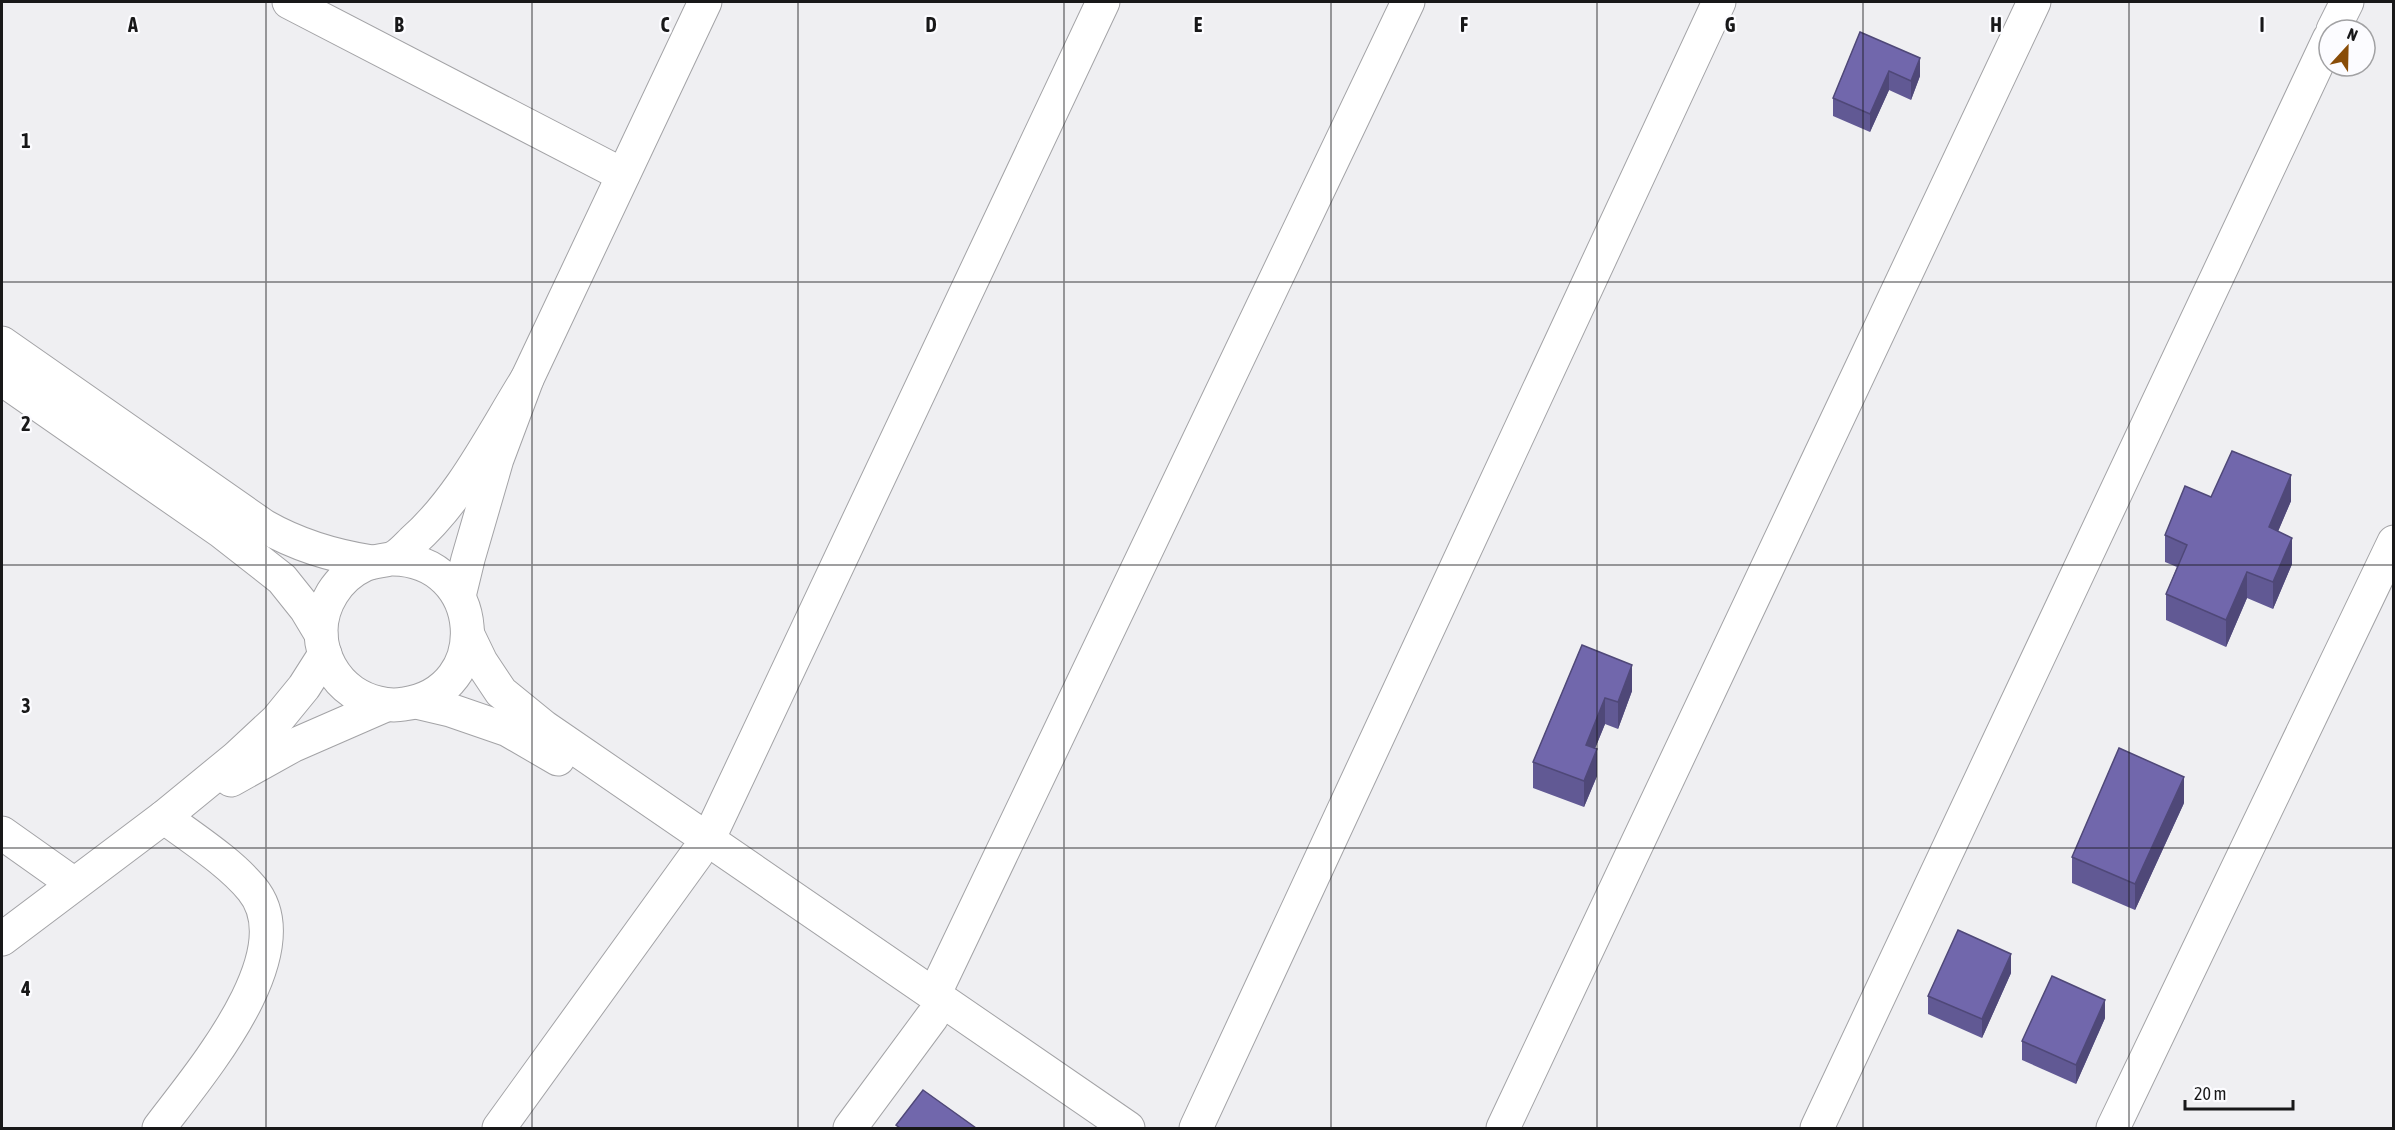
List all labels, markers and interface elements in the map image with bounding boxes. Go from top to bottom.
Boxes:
text: A [127,13,138,36]
text: B [394,13,404,36]
text: C [661,13,670,36]
text: D [925,13,937,36]
text: E [1194,13,1203,36]
text: F [1460,13,1468,36]
text: G [1725,13,1736,36]
text: H [1990,13,2002,36]
text: I [2259,13,2265,36]
north arrow [2317,18,2377,78]
text: N [2345,24,2360,44]
text: 1 [21,129,31,152]
text: 2 [21,412,31,435]
text: 3 [21,694,31,717]
text: 4 [20,977,31,1000]
scale bar [2185,1073,2293,1111]
text: 20 m [2194,1083,2226,1104]

